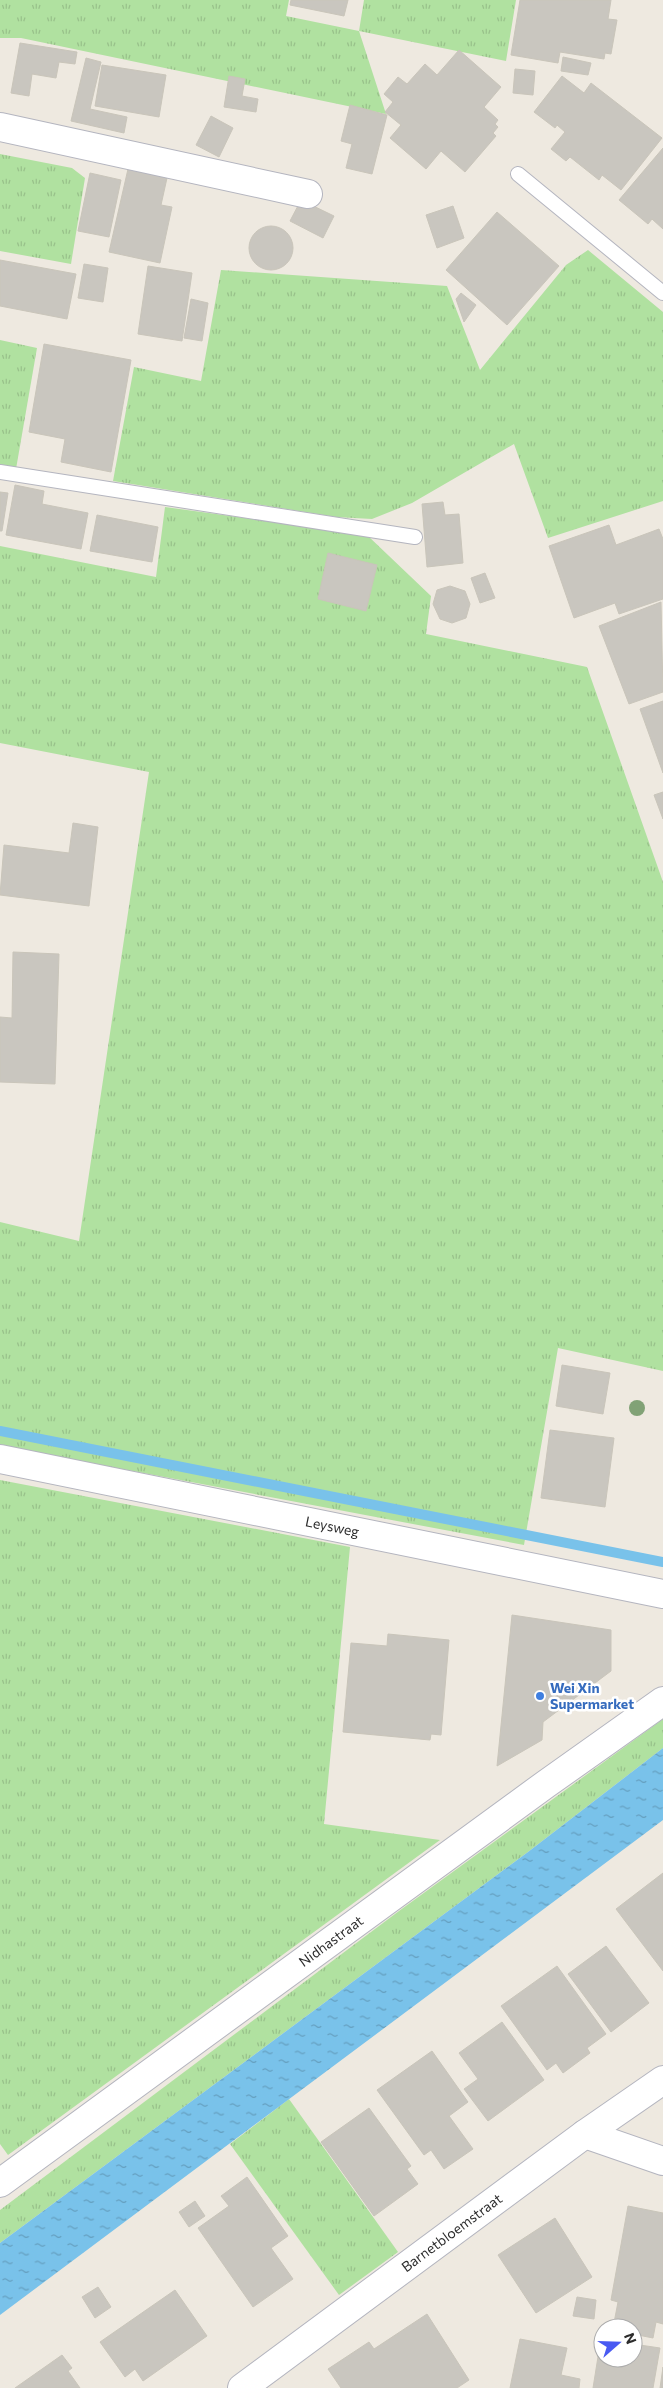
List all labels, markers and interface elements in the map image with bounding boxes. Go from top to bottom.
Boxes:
street label: Leysweg [304,1512,361,1540]
place label: Wei Xin Supermarket [550,1679,634,1712]
marker: Wei Xin Supermarket [534,1690,546,1702]
street label: Nidhastraat [295,1911,366,1970]
street label: Barnetbloemstraat [398,2189,505,2275]
north arrow [593,2318,643,2368]
text: N [621,2331,640,2346]

